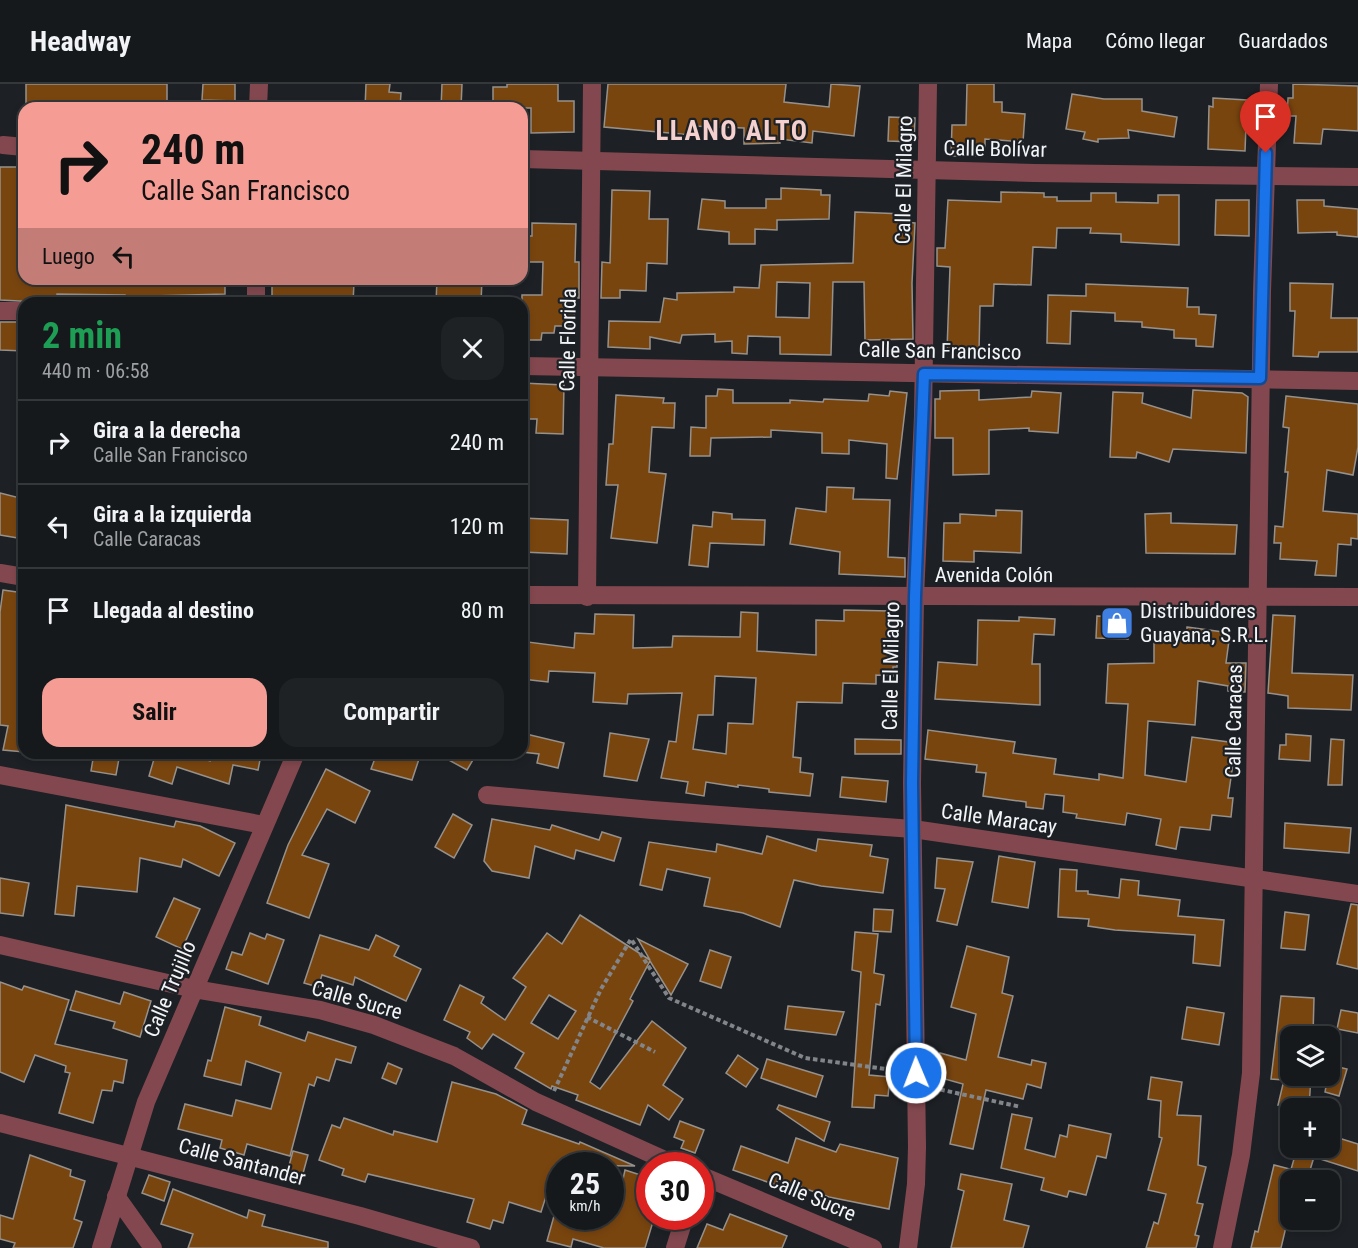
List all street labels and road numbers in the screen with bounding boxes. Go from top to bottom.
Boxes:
street label: Calle El Milagro [891,115,917,245]
street label: Calle Bolívar [943,136,1047,162]
street label: Calle Florida [555,288,581,392]
street label: Calle San Francisco [858,338,1022,364]
street label: Avenida Colón [935,563,1053,587]
street label: Calle El Milagro [878,601,904,731]
street label: Calle Caracas [1221,664,1247,778]
street label: Calle Maracay [940,799,1059,839]
street label: Calle Trujillo [139,937,201,1041]
street label: Calle Sucre [309,976,405,1024]
street label: Calle Santander [176,1134,308,1190]
street label: Calle Sucre [764,1168,860,1226]

